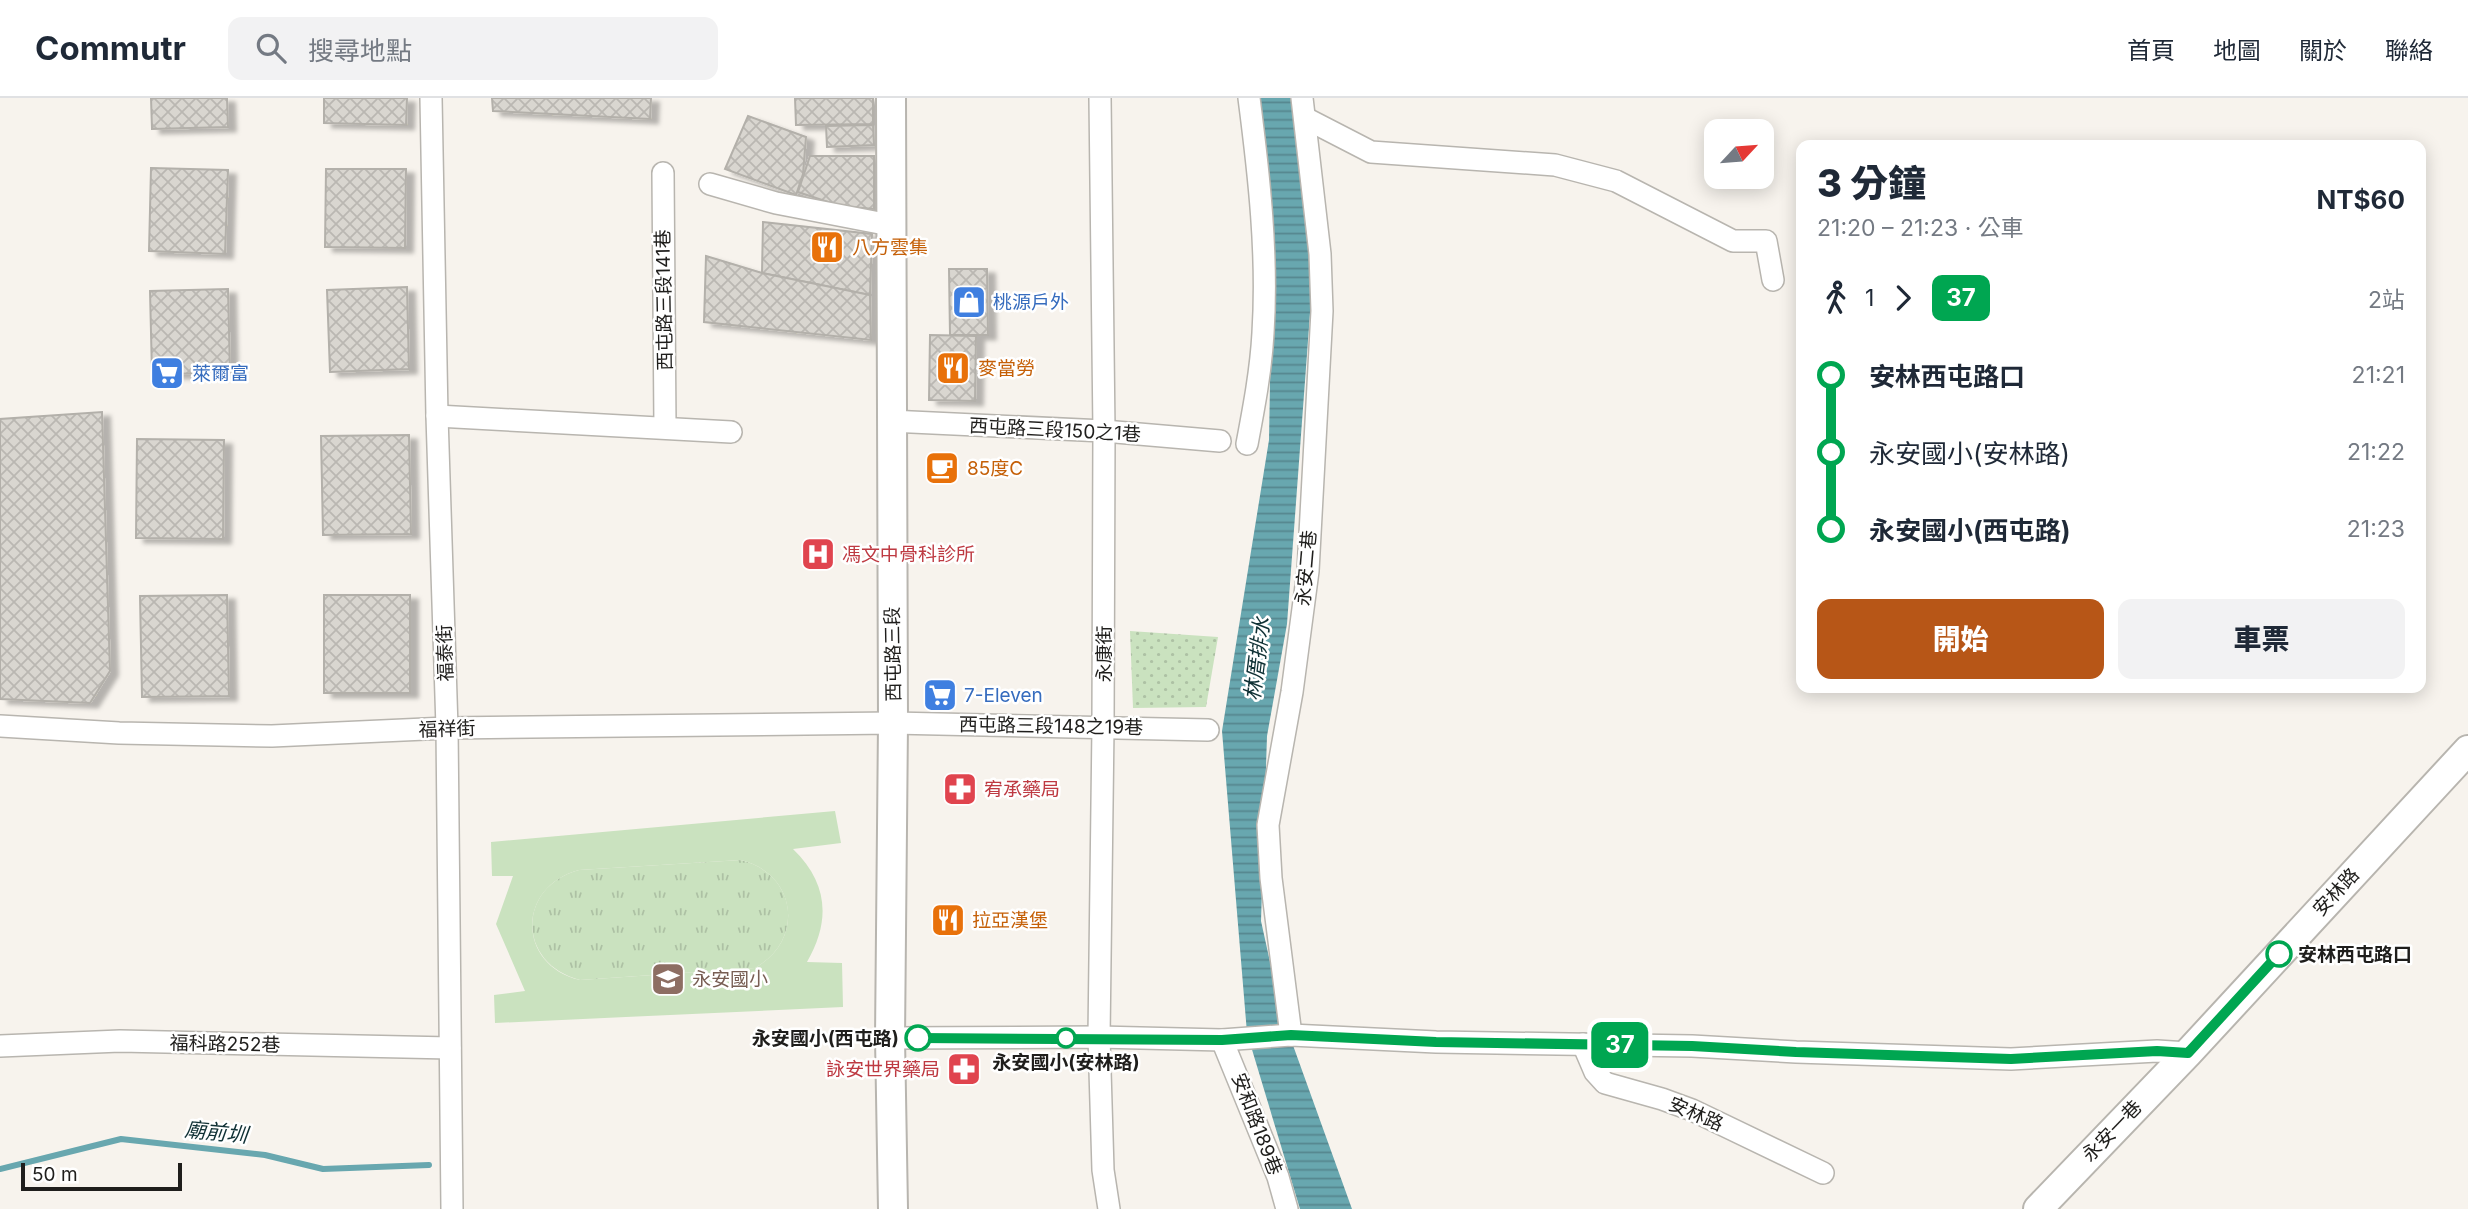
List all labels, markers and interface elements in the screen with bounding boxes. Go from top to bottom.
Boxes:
search box [228,17,718,80]
text: Commutr [35,28,186,68]
icon: search [252,29,290,67]
text: 搜尋地點 [308,35,412,66]
text: 首頁 [2127,36,2175,65]
text: 地圖 [2213,36,2261,65]
text: 關於 [2299,36,2347,65]
text: 聯絡 [2385,36,2433,65]
north arrow [1704,119,1774,189]
map controls [1704,119,1774,189]
text: 3 分鐘 [1817,160,1926,206]
text: NT$60 [2316,184,2405,215]
text: 21:20 – 21:23 · 公車 [1817,214,2024,242]
restaurant icon: 八方雲集 [808,228,846,266]
street label: 西屯路三段141巷 [651,229,677,371]
place label: 八方雲集 [852,236,928,259]
icon: walk [1817,279,1855,317]
icon: forward [1884,279,1922,317]
shop icon: 桃源戶外 [950,283,988,321]
text: 37 [1946,283,1976,312]
text: 1 [1865,284,1874,312]
text: 2站 [2368,286,2405,314]
place label: 桃源戶外 [993,291,1069,314]
restaurant icon: 麥當勞 [934,349,972,387]
supermarket icon: 萊爾富 [148,354,186,392]
place label: 麥當勞 [978,357,1035,380]
text: 安林西屯路口 [1869,361,2025,392]
text: 21:21 [2352,361,2405,389]
place label: 萊爾富 [192,362,249,385]
street label: 西屯路三段150之1巷 [969,414,1141,446]
text: 永安國小(安林路) [1869,438,2070,469]
text: 21:22 [2347,438,2405,466]
cafe icon: 85度C [923,449,961,487]
place label: 85度C [967,457,1023,480]
text: 永安國小(西屯路) [1869,515,2071,546]
text: 21:23 [2347,515,2405,543]
street label: 永安二巷 [1291,529,1321,607]
hospital icon: 馮文中骨科診所 [799,535,837,573]
place label: 馮文中骨科診所 [842,543,975,566]
button: 開始 [1817,599,2104,679]
button: 車票 [2118,599,2405,679]
street label: 西屯路三段 [881,606,905,702]
water label: 林厝排水 [1239,615,1275,702]
street label: 福泰街 [433,624,457,682]
street label: 永康街 [1093,625,1116,683]
supermarket icon: 7-Eleven [921,676,959,714]
place label: 7-Eleven [964,684,1043,707]
street label: 西屯路三段148之19巷 [959,713,1143,739]
street label: 福祥街 [418,717,476,741]
pharmacy icon: 宥承藥局 [941,770,979,808]
place label: 宥承藥局 [984,778,1060,801]
street label: 安林路 [2308,863,2364,921]
restaurant icon: 拉亞漢堡 [929,901,967,939]
place label: 拉亞漢堡 [972,909,1048,932]
marker: 安林西屯路口 [2266,941,2292,967]
place label: 安林西屯路口 [2298,943,2412,966]
school or university icon: 永安國小 [649,960,687,998]
place label: 永安國小 [692,968,768,991]
line badge: 37 [1588,1022,1652,1068]
marker: 永安國小(西屯路) [905,1025,931,1051]
place label: 永安國小(西屯路) [752,1027,899,1050]
marker: 永安國小(安林路) [1056,1028,1076,1048]
text: 37 [1605,1030,1635,1059]
street label: 福科路252巷 [169,1032,281,1056]
pharmacy icon: 詠安世界藥局 [945,1050,983,1088]
place label: 永安國小(安林路) [992,1051,1140,1074]
place label: 詠安世界藥局 [826,1058,940,1081]
street label: 安和路189巷 [1227,1070,1287,1178]
street label: 安林路 [1665,1092,1727,1136]
street label: 永安一巷 [2077,1096,2147,1166]
water label: 廟前圳 [183,1116,252,1148]
scale bar [21,1160,182,1192]
text: 50 m [32,1163,78,1186]

